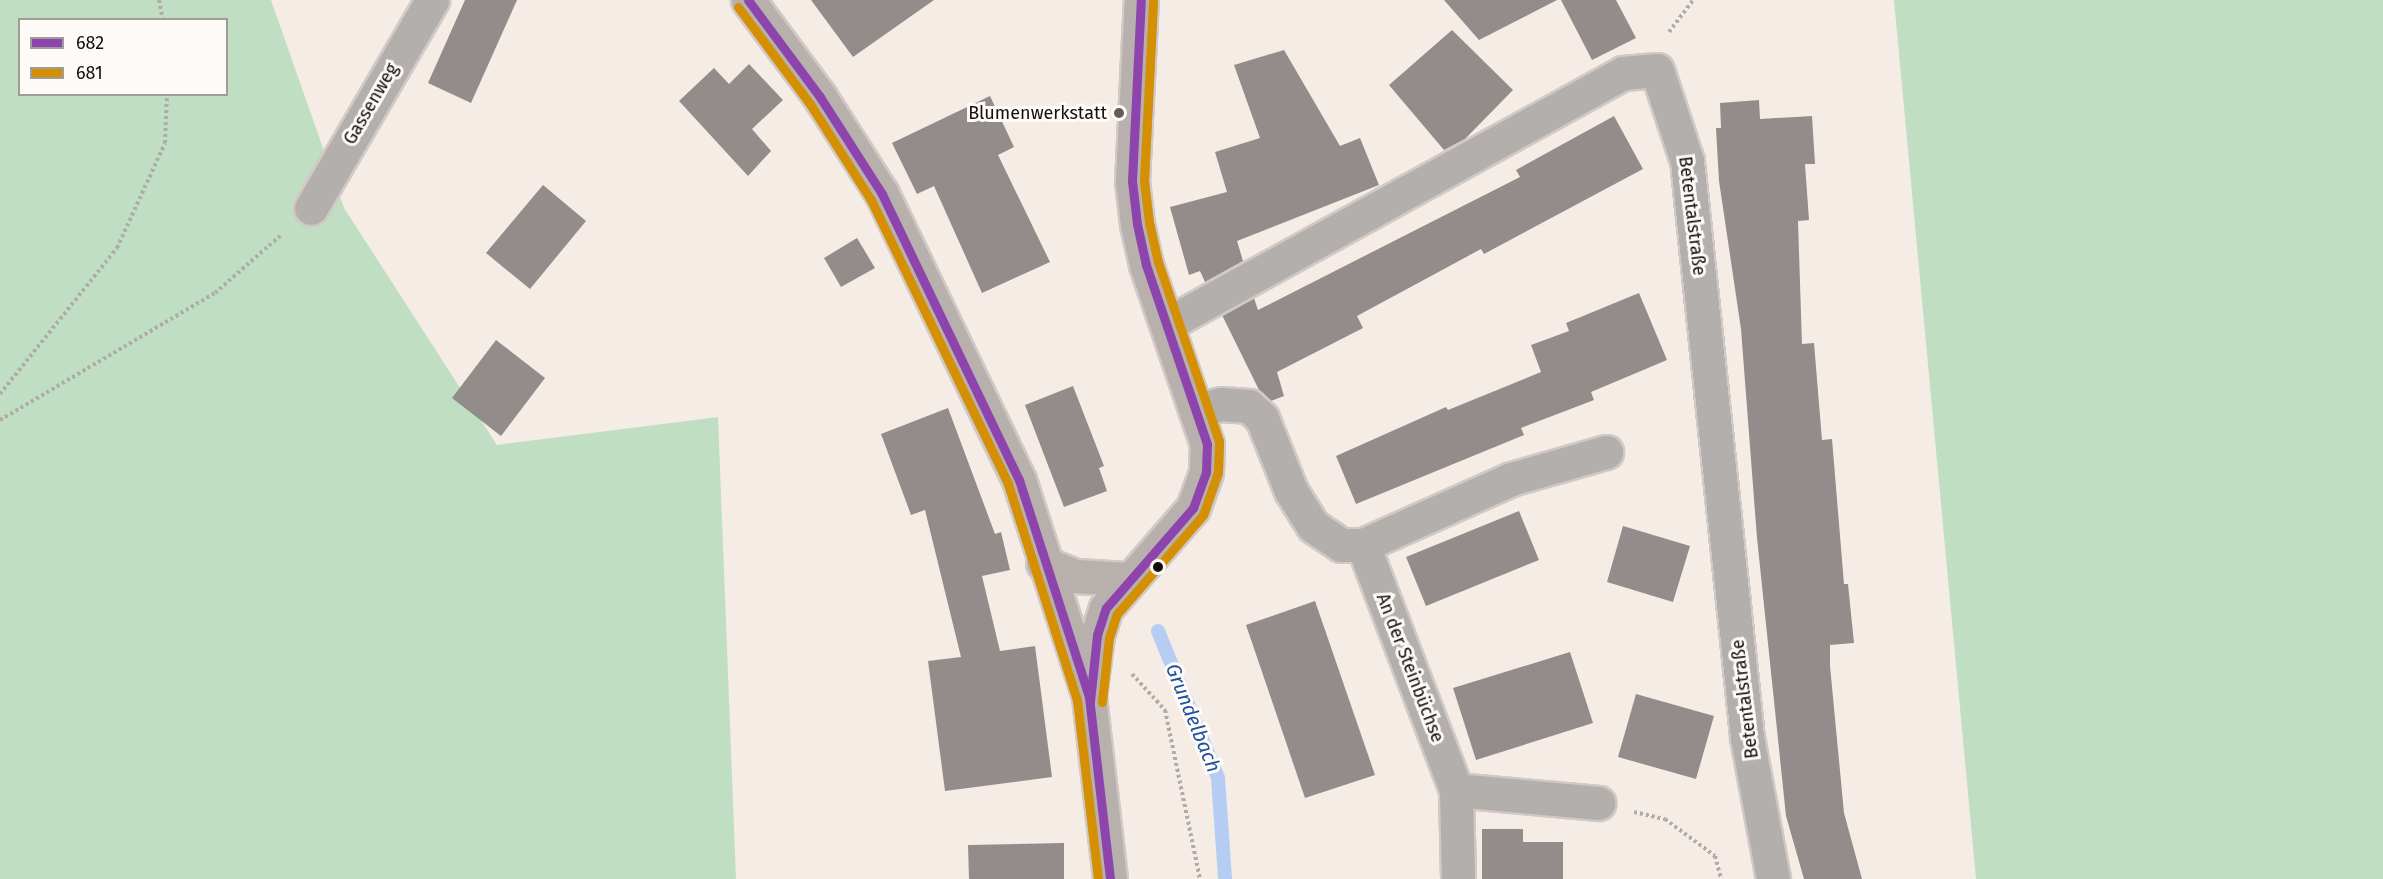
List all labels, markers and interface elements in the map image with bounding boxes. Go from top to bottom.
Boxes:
legend [18,18,228,96]
text: 682 [76,32,104,54]
street label: Gassenweg [339,60,403,148]
text: 681 [76,62,103,84]
place label: Blumenwerkstatt [968,102,1107,124]
marker: Blumenwerkstatt [1112,106,1126,120]
street label: Betentalstraße [1674,155,1710,277]
unlabelled marker [1152,561,1164,573]
street label: An der Steinbüchse [1372,590,1448,746]
street label: Betentalstraße [1727,638,1763,760]
water label: Grundelbach [1160,660,1226,776]

